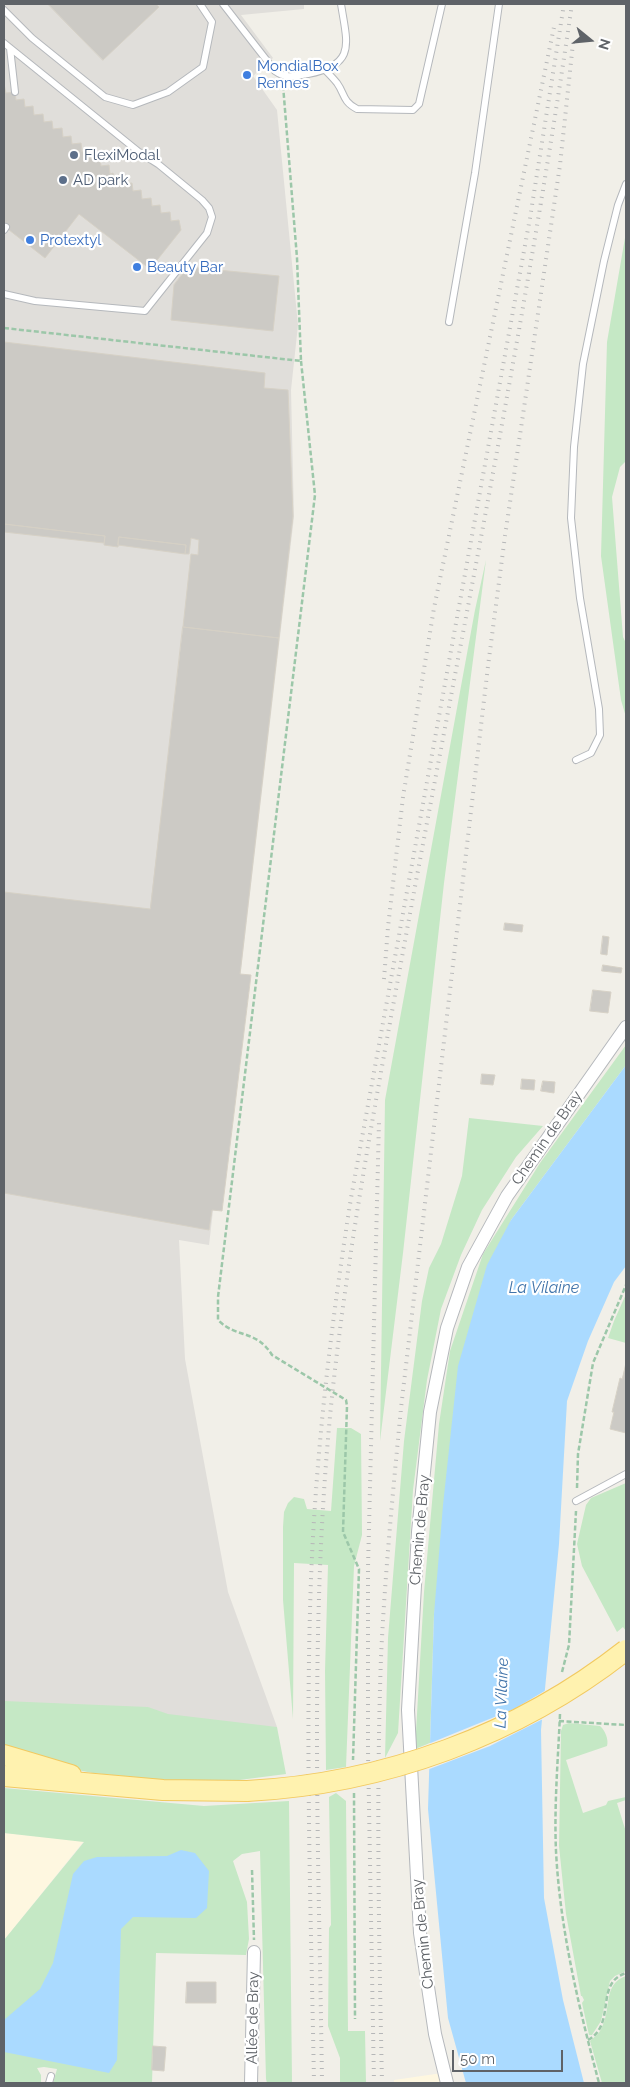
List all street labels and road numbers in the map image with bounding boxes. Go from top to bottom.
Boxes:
street label: Chemin de Bray [508,1087,586,1189]
street label: Chemin de Bray [406,1474,434,1586]
street label: Chemin de Bray [408,1878,438,1990]
street label: Allée de Bray [243,1971,263,2065]

